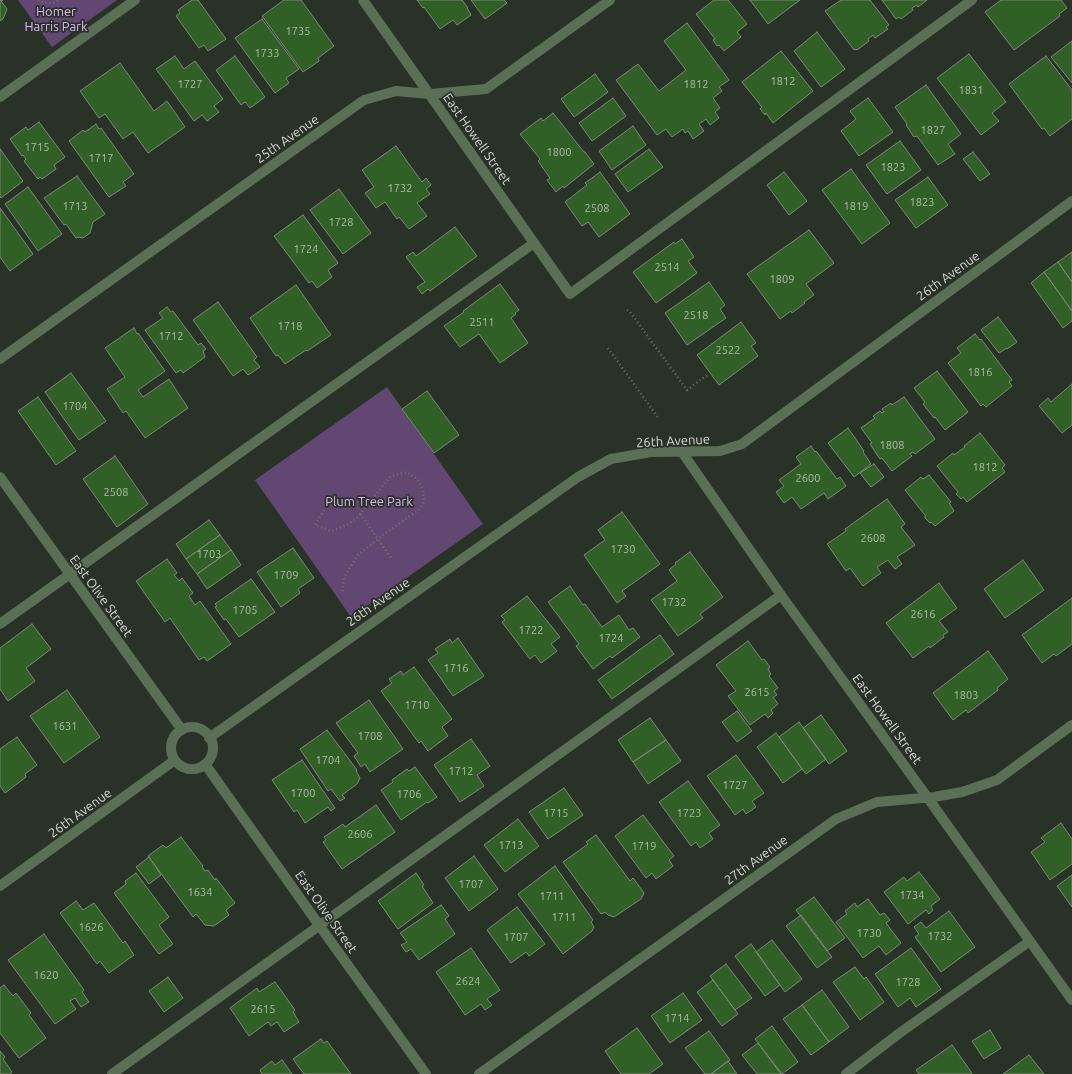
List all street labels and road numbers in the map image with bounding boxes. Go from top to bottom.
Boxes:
street label: East Howell Street [440,90,514,188]
street label: 25th Avenue [252,111,322,167]
street label: 26th Avenue [913,248,983,304]
street label: 26th Avenue [636,431,710,451]
street label: East Olive Street [66,552,136,640]
street label: 26th Avenue [343,574,413,630]
street label: East Howell Street [849,671,925,767]
street label: 26th Avenue [45,785,115,841]
street label: 27th Avenue [721,832,791,888]
street label: East Olive Street [292,868,360,956]

